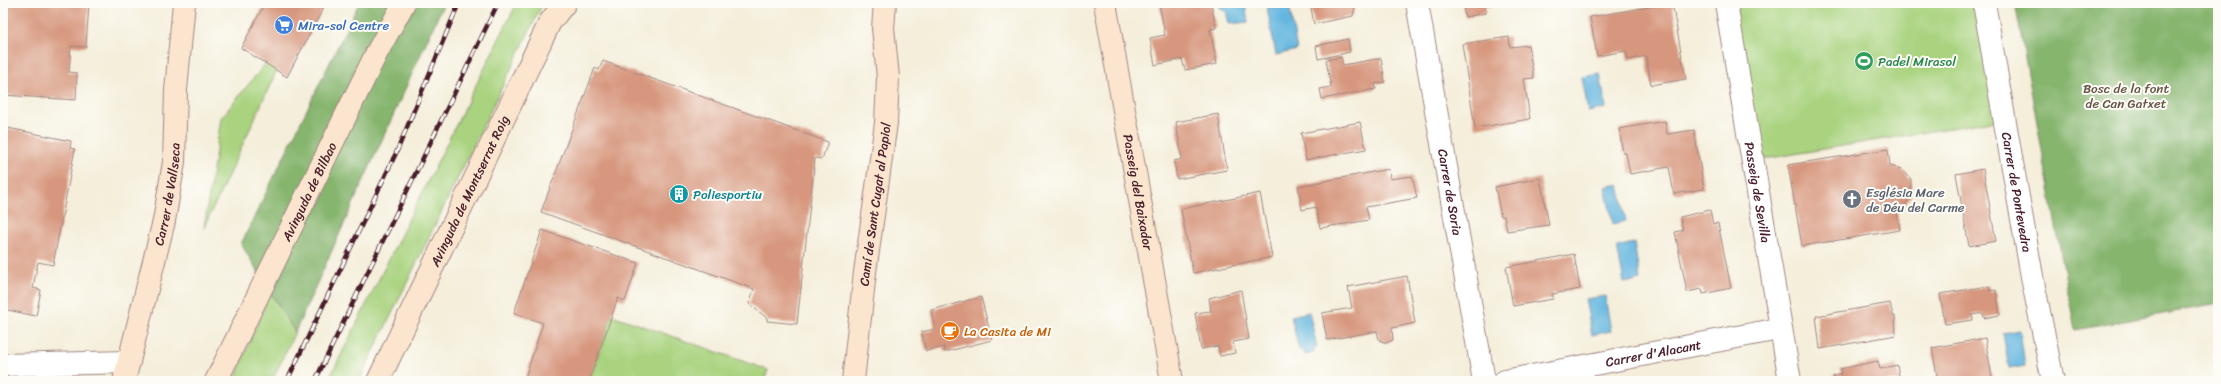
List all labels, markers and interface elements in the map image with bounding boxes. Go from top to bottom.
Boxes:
supermarket icon: Mira-sol Centre [273,14,295,36]
place label: Mira-sol Centre [298,14,389,37]
sports icon: Padel Mirasol [1853,50,1875,72]
place label: Padel Mirasol [1878,50,1956,73]
park label: Bosc de la font de Can Gatxet [2083,77,2169,115]
street label: Avinguda de Montserrat Roig [423,111,516,272]
street label: Camí de Sant Cugat al Papiol [853,121,898,287]
street label: Carrer de Pontevedra [1995,130,2039,255]
street label: Passeig del Baixador [1116,132,1160,253]
street label: Avinguda de Bilbao [275,138,343,246]
street label: Passeig de Sevilla [1738,140,1777,245]
street label: Carrer de Vallseca [147,142,187,248]
street label: Carrer de Soria [1431,147,1469,238]
place label: Església Mare de Déu del Carme [1866,181,1965,219]
building icon: Poliesportiu [668,183,690,205]
place label: Poliesportiu [693,183,762,206]
church icon: Església Mare de Déu del Carme [1841,188,1863,210]
cafe icon: La Casita de Mi [939,320,961,342]
place label: La Casita de Mi [964,320,1051,343]
street label: Carrer d'Alacant [1604,333,1704,374]

